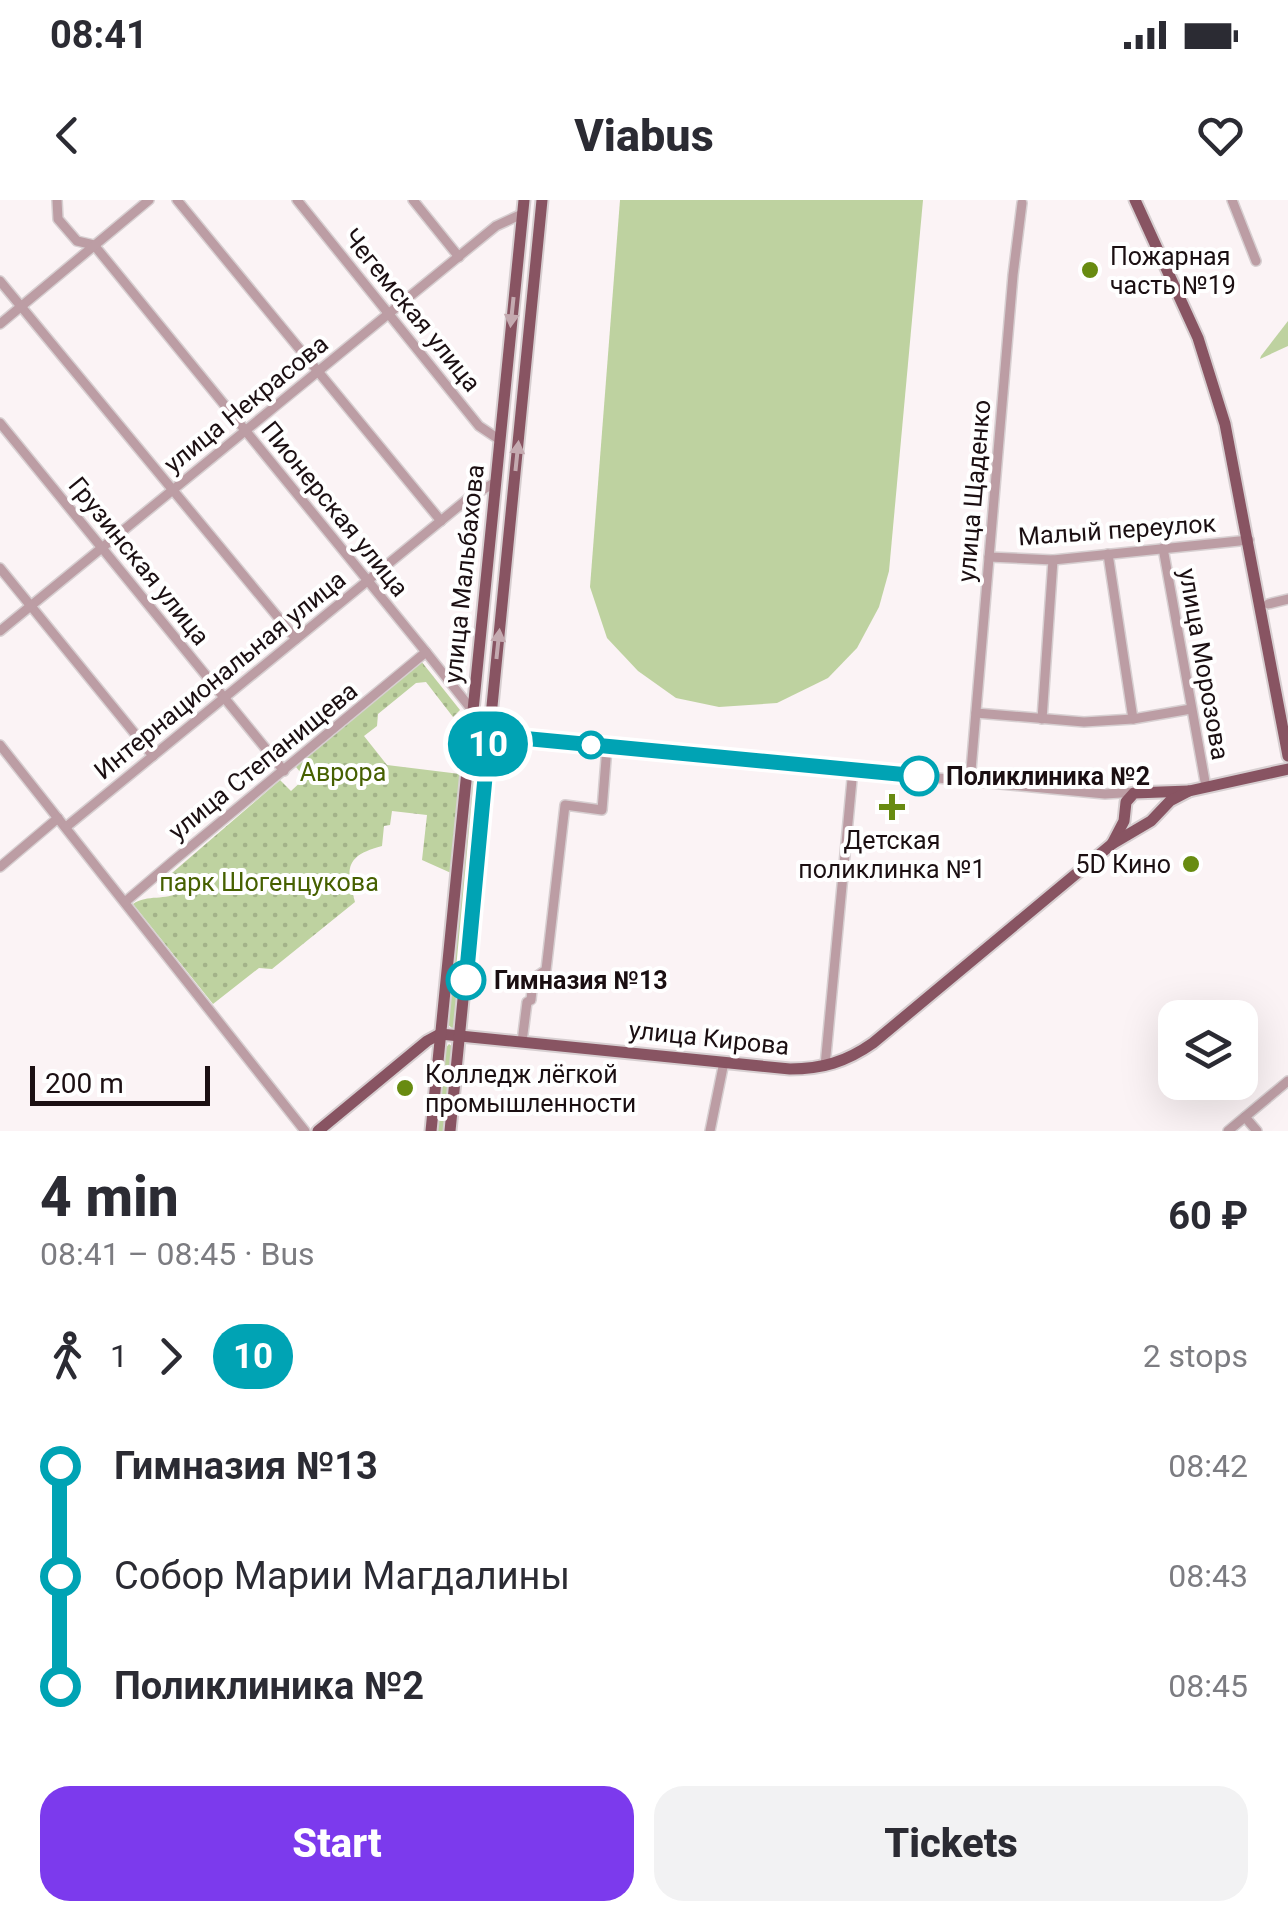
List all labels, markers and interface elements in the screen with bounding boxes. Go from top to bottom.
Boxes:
text: 08:41 [50,13,148,57]
icon: back [40,108,95,163]
icon: heart [1193,108,1248,163]
text: Viabus [574,109,714,162]
street label: Чегемская улица [337,223,487,397]
place label: Пожарная часть №19 [1110,242,1236,300]
marker: Пожарная часть №19 [1079,259,1101,281]
one-way arrow [504,297,520,328]
street label: улица Некрасова [158,329,334,479]
street label: улица Щаденко [952,399,996,583]
street label: Пионерская улица [255,416,415,602]
one-way arrow [509,440,525,472]
street label: улица Мальбахова [438,463,490,685]
street label: Грузинская улица [62,471,216,651]
street label: Малый переулок [1017,509,1217,551]
street label: Интернациональная улица [89,565,351,785]
street label: улица Морозова [1173,566,1235,762]
one-way arrow [490,628,506,660]
street label: улица Степанищева [163,676,363,846]
line badge: 10 [443,712,533,776]
text: 10 [468,724,508,765]
unlabelled marker [578,732,604,758]
marker: Поликлиника №2 [900,757,938,795]
park label: Аврора [300,758,386,787]
place label: Поликлиника №2 [946,762,1150,791]
marker: Детская поликлинка №1 [879,794,905,820]
place label: Детская поликлинка №1 [798,826,986,884]
place label: 5D Кино [1075,850,1171,879]
marker: 5D Кино [1180,853,1202,875]
park label: парк Шогенцукова [159,868,379,897]
marker: Гимназия №13 [447,961,485,999]
place label: Гимназия №13 [494,966,668,995]
map controls [1158,1000,1258,1100]
button: layers [1158,1000,1258,1100]
street label: улица Кирова [627,1015,791,1061]
place label: Колледж лёгкой промышленности [425,1060,636,1118]
scale bar [30,1061,210,1106]
text: 200 m [45,1067,124,1100]
marker: Колледж лёгкой промышленности [394,1077,416,1099]
text: 4 min [40,1165,179,1229]
text: 60 ₽ [1168,1194,1248,1238]
text: 08:41 – 08:45 · Bus [40,1235,315,1273]
icon: walk [40,1329,95,1384]
icon: forward [143,1329,198,1384]
text: 10 [233,1336,273,1377]
text: 1 [110,1337,128,1375]
text: 2 stops [1143,1337,1248,1375]
text: Гимназия №13 [114,1444,378,1488]
text: 08:42 [1168,1447,1248,1485]
text: Собор Марии Магдалины [114,1554,570,1598]
text: 08:43 [1168,1557,1248,1595]
text: Поликлиника №2 [114,1664,424,1708]
text: 08:45 [1168,1667,1248,1705]
button: Start [40,1786,634,1901]
button: Tickets [654,1786,1248,1901]

